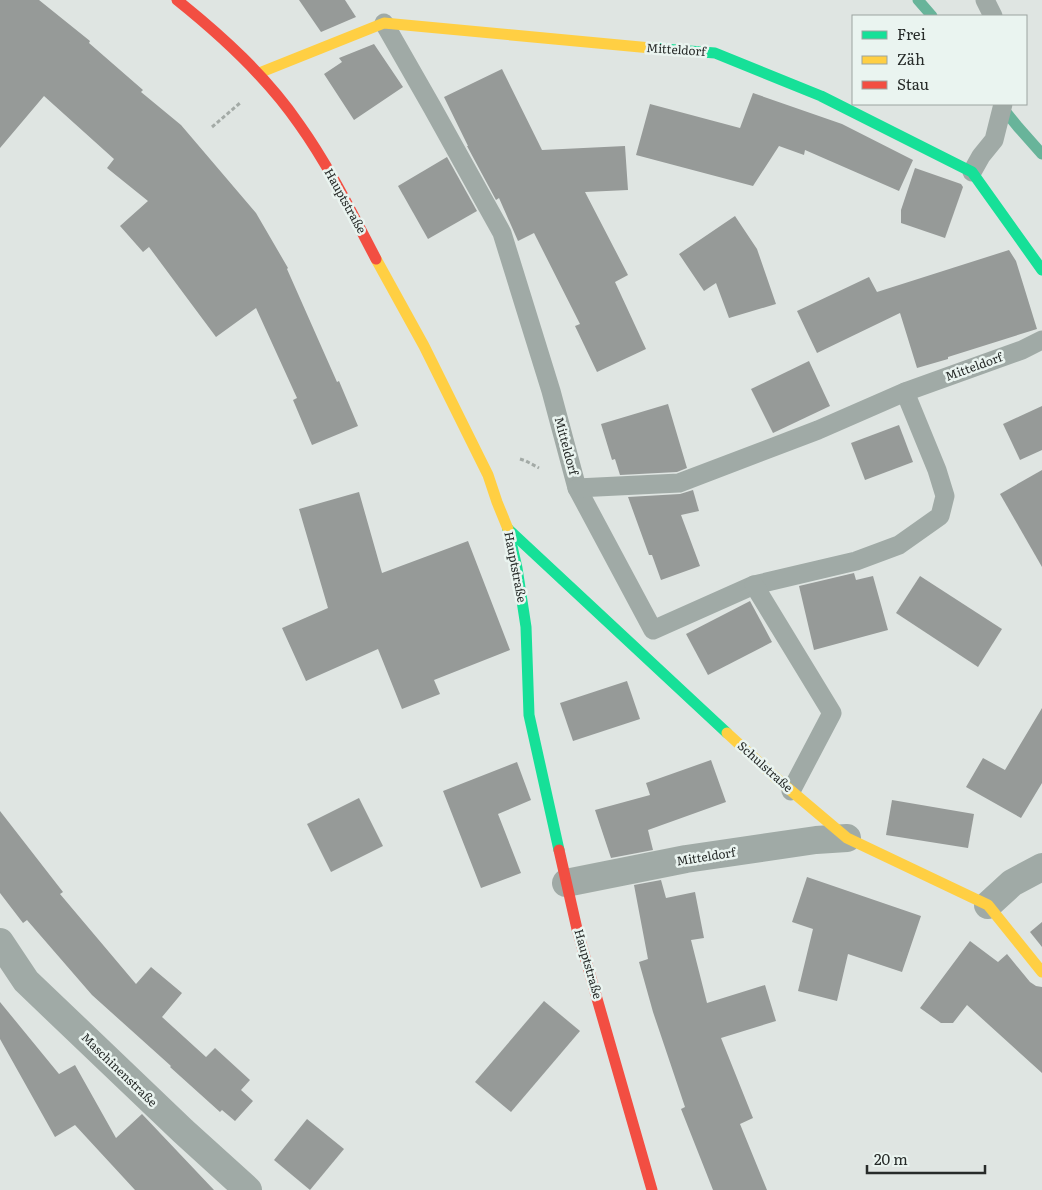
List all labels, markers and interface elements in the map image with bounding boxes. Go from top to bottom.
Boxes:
legend [852,15,1027,105]
text: Frei [897,22,926,45]
street label: Mitteldorf [646,38,708,60]
text: Zäh [897,47,925,70]
text: Stau [897,72,929,95]
street label: Hauptstraße [321,165,371,236]
street label: Mitteldorf [943,347,1006,385]
street label: Mitteldorf [551,415,584,478]
street label: Hauptstraße [500,530,532,604]
street label: Schulstraße [734,737,797,796]
street label: Mitteldorf [675,842,738,870]
street label: Hauptstraße [570,927,608,1001]
street label: Maschinenstraße [78,1028,162,1110]
scale bar [867,1142,984,1174]
text: 20 m [874,1147,908,1170]

